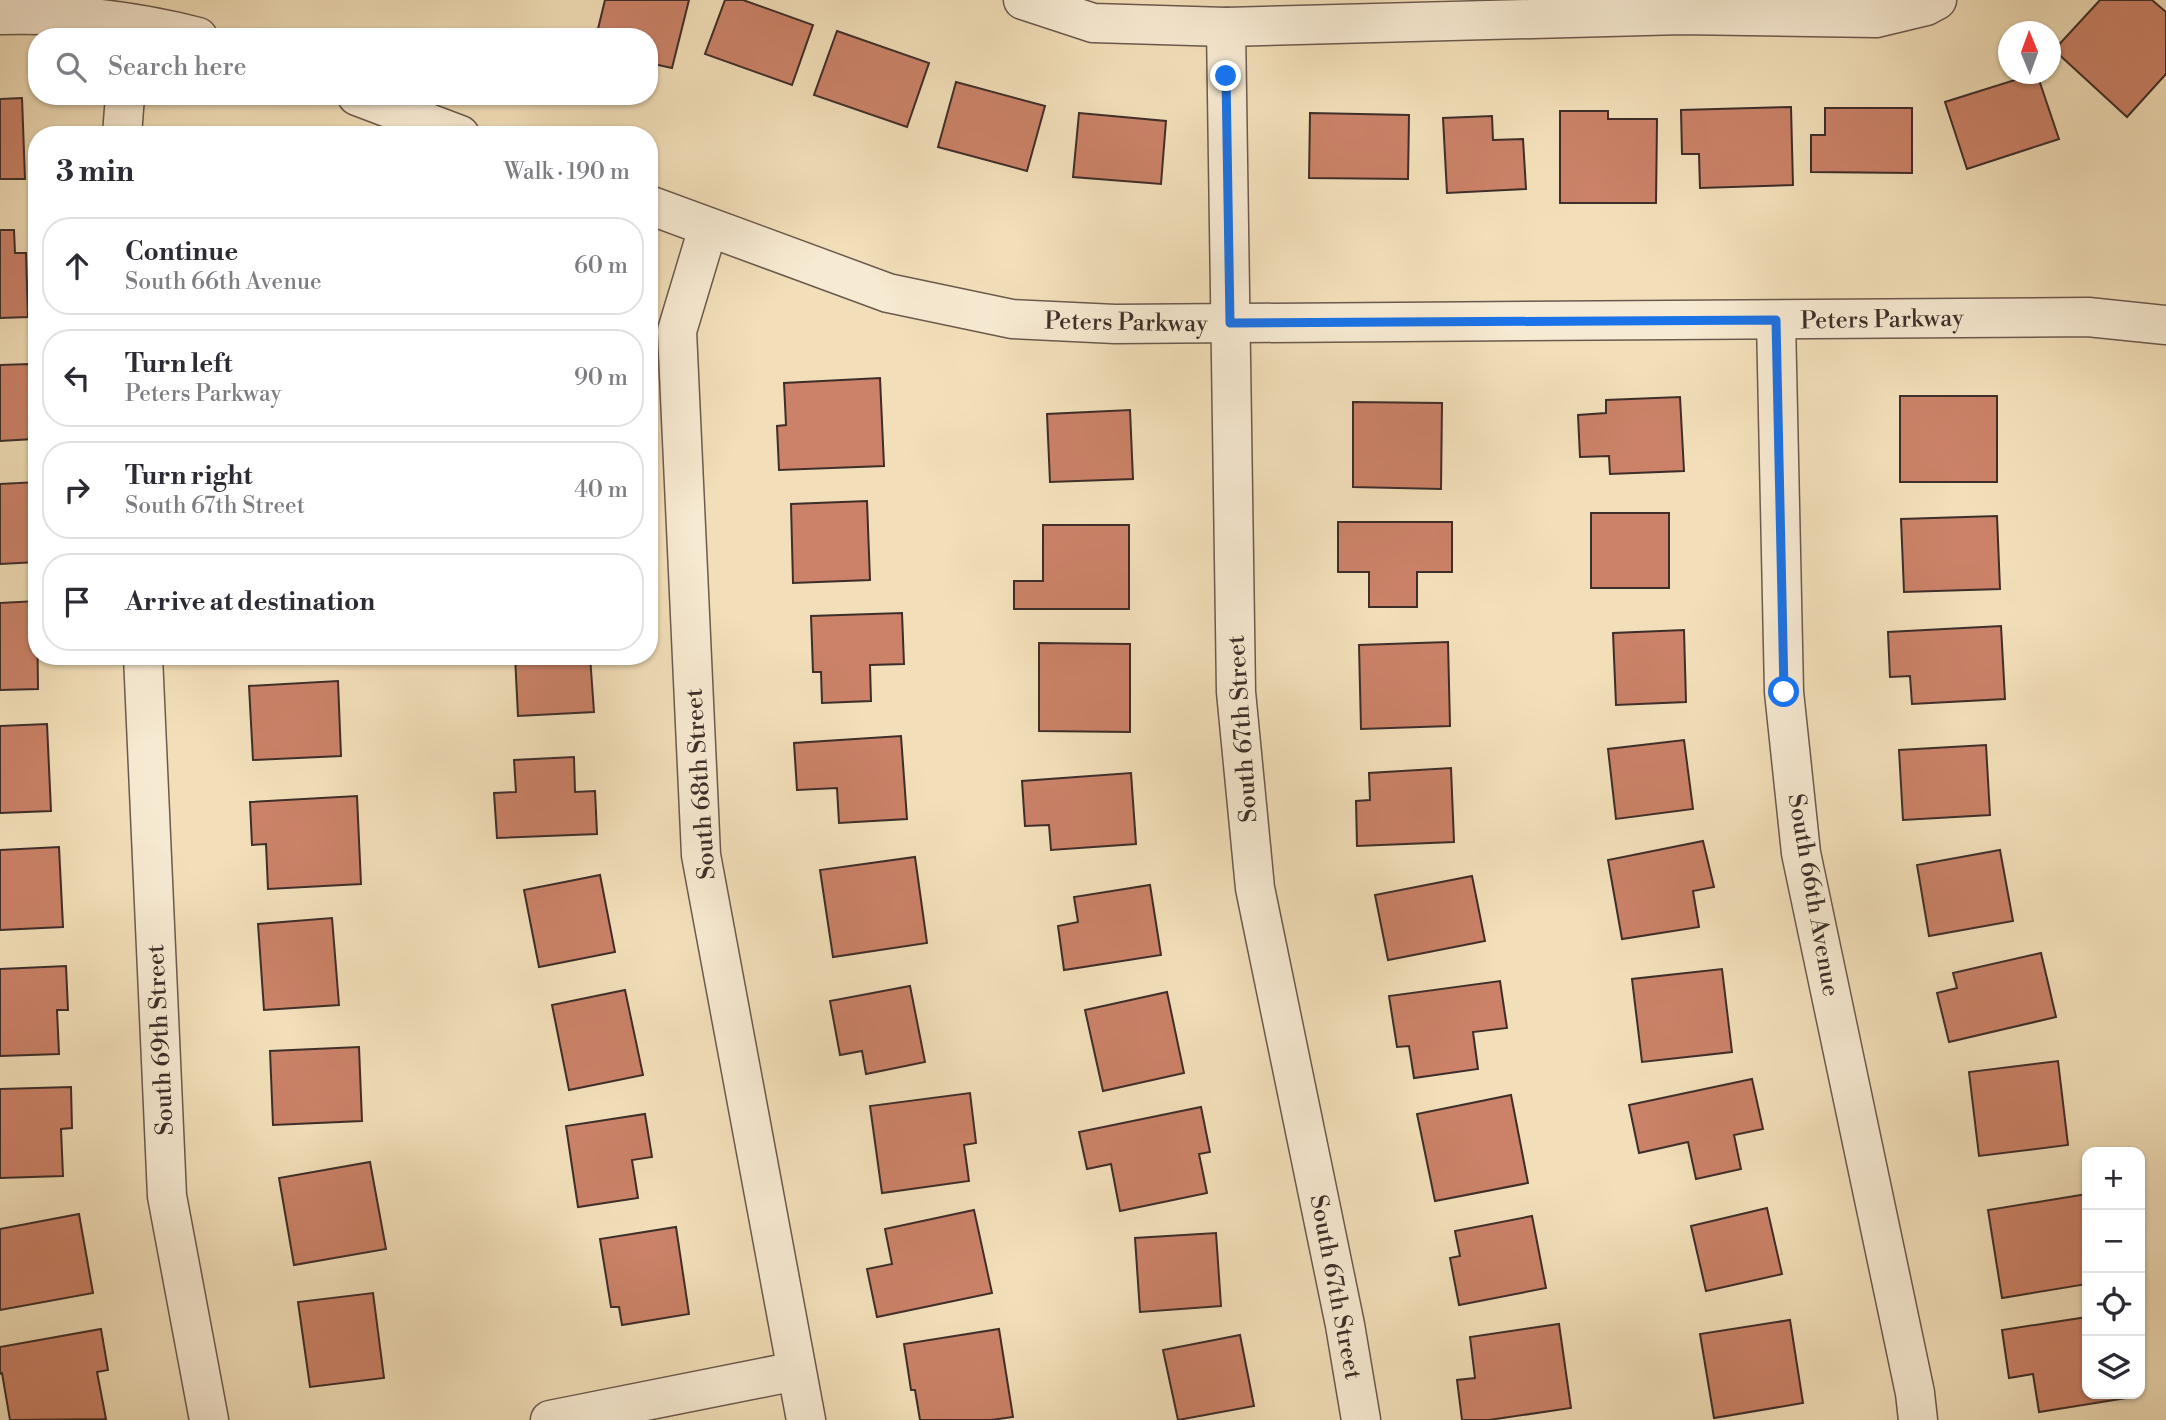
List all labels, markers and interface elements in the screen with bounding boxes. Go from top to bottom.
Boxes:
north arrow [1998,21,2061,84]
search box [28,28,658,105]
icon: search [52,48,90,86]
text: Search here [108,51,247,83]
route end [1210,60,1241,91]
text: 3 min [56,153,134,191]
text: Walk · 190 m [504,158,630,186]
text: Continue [125,236,238,268]
icon: ahead [58,247,96,285]
text: 60 m [574,252,628,280]
text: South 66th Avenue [125,268,322,296]
street label: Peters Parkway [1800,304,1964,336]
street label: Peters Parkway [1044,307,1208,339]
text: Turn left [125,348,233,380]
icon: left [58,359,96,397]
text: 90 m [574,364,628,392]
text: Peters Parkway [125,380,282,408]
text: Turn right [125,460,253,492]
icon: right [58,471,96,509]
text: 40 m [574,476,628,504]
text: South 67th Street [125,492,305,520]
icon: arrive [58,583,96,621]
text: Arrive at destination [125,586,375,618]
street label: South 67th Street [1221,634,1265,824]
route start [1768,676,1799,707]
street label: South 68th Street [679,687,723,880]
street label: South 66th Avenue [1780,792,1846,999]
street label: South 69th Street [141,943,181,1136]
map controls [2082,1147,2145,1399]
button: + [2082,1147,2145,1210]
street label: South 67th Street [1302,1192,1368,1383]
button: − [2082,1210,2145,1273]
button: locate [2082,1273,2145,1336]
button: layers [2082,1336,2145,1399]

